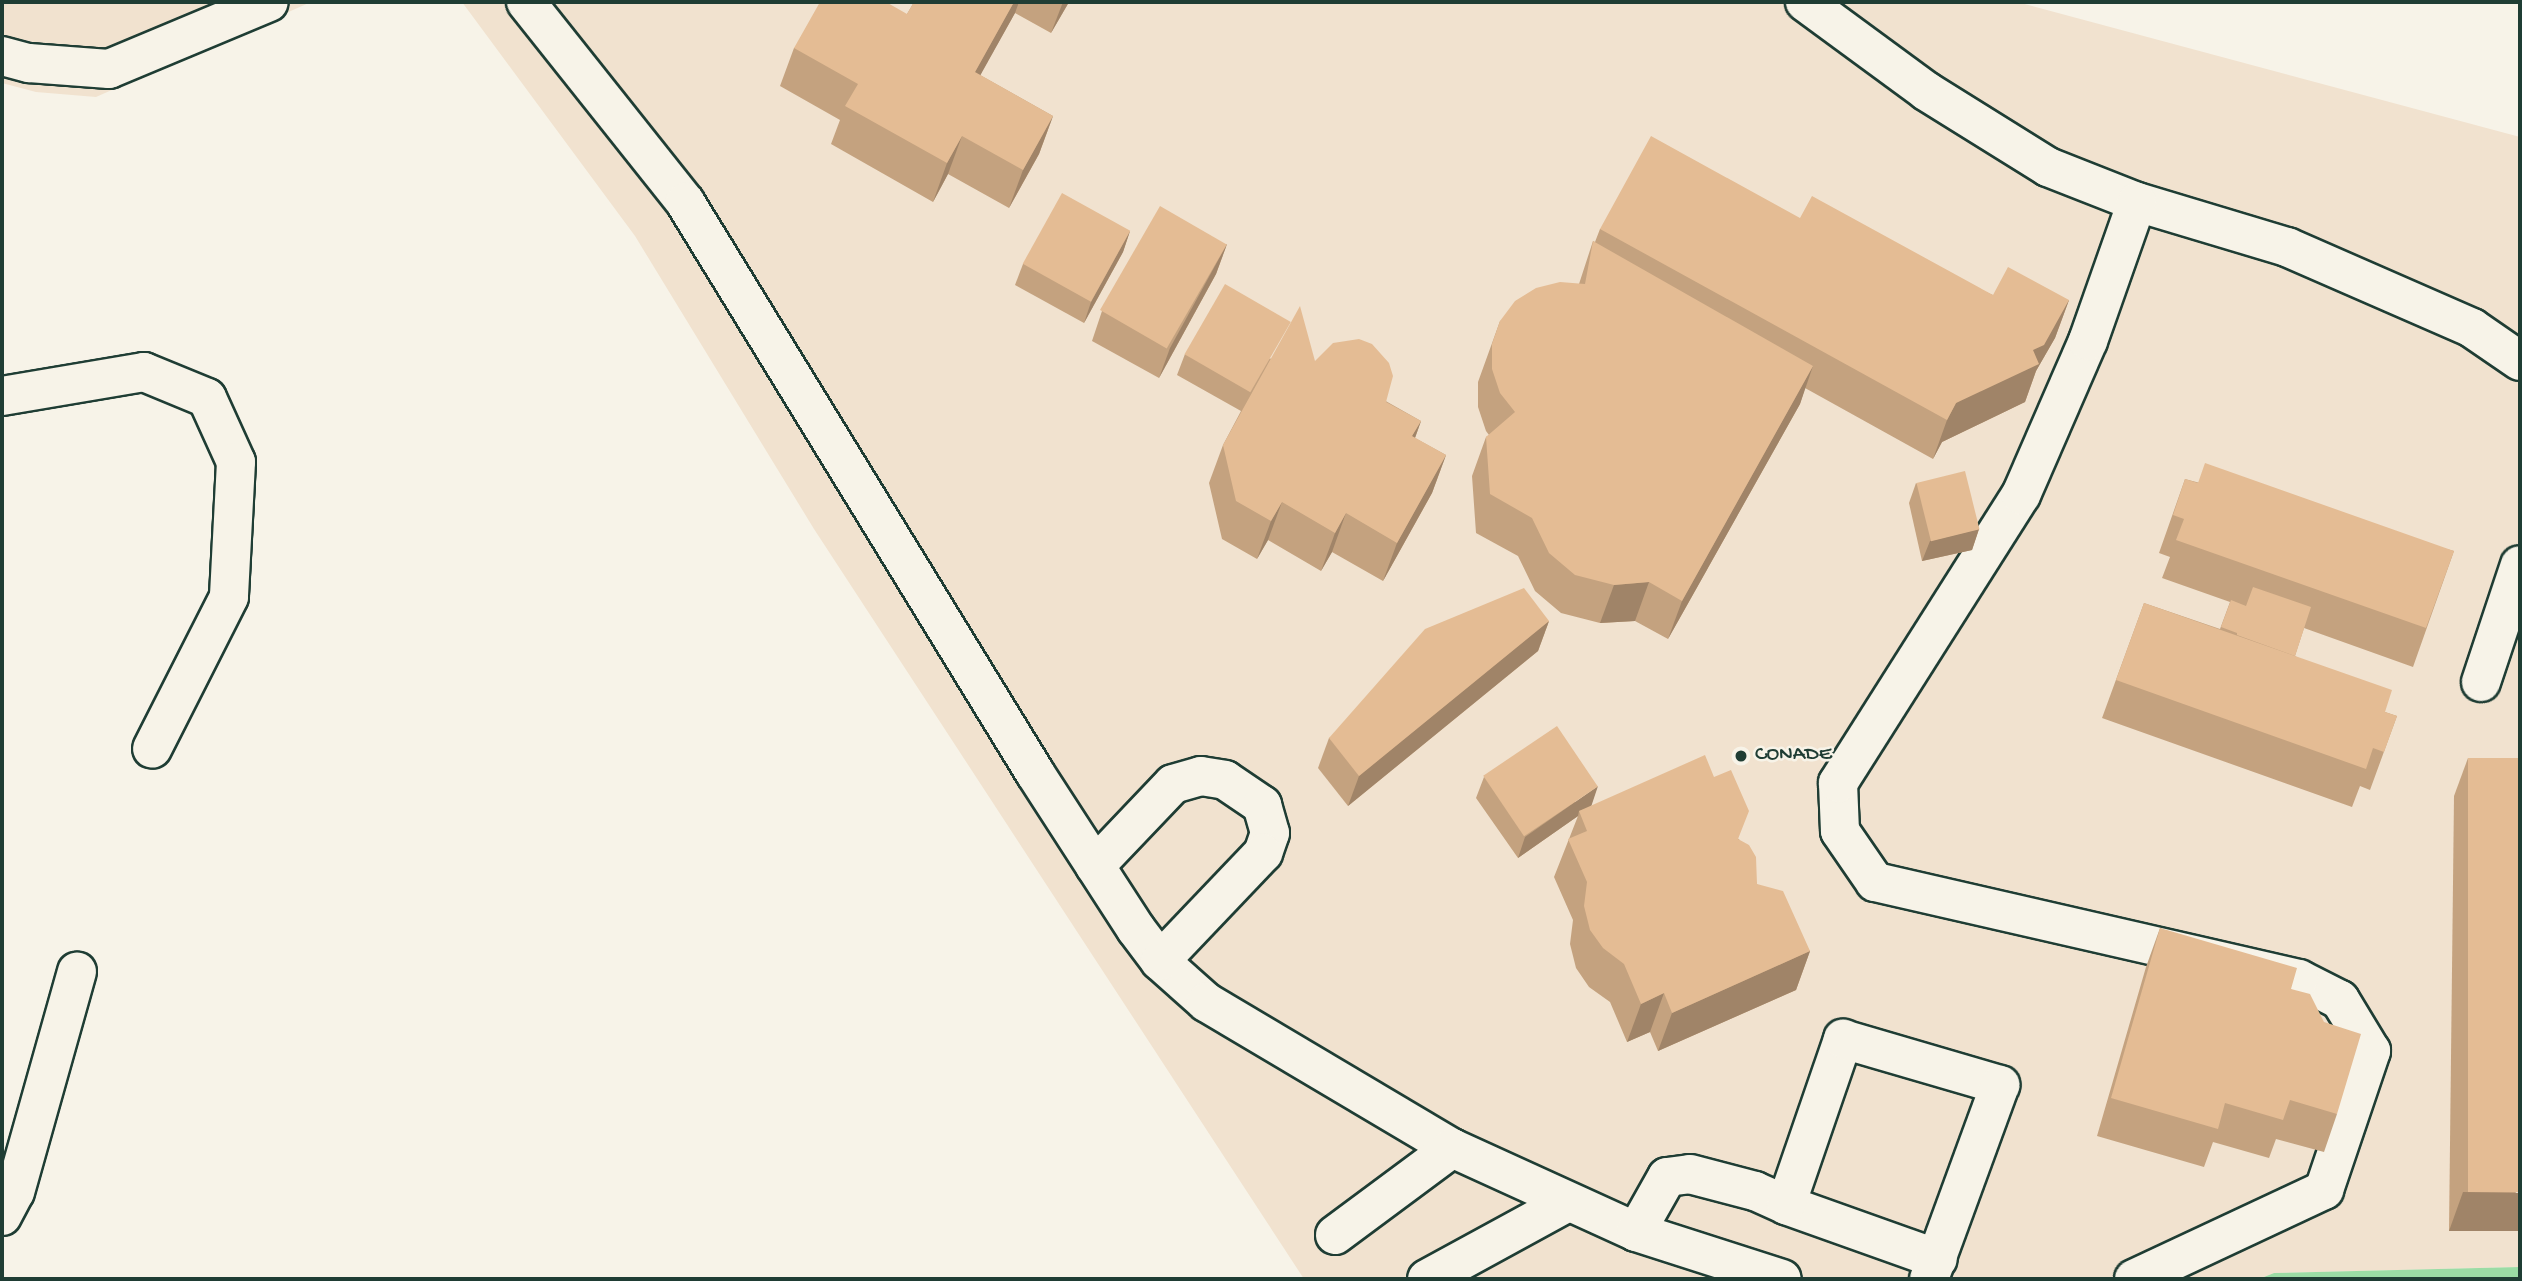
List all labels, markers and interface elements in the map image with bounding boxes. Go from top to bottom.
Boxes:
place label: CONADE [1755,743,1832,769]
marker: CONADE [1733,748,1749,764]

